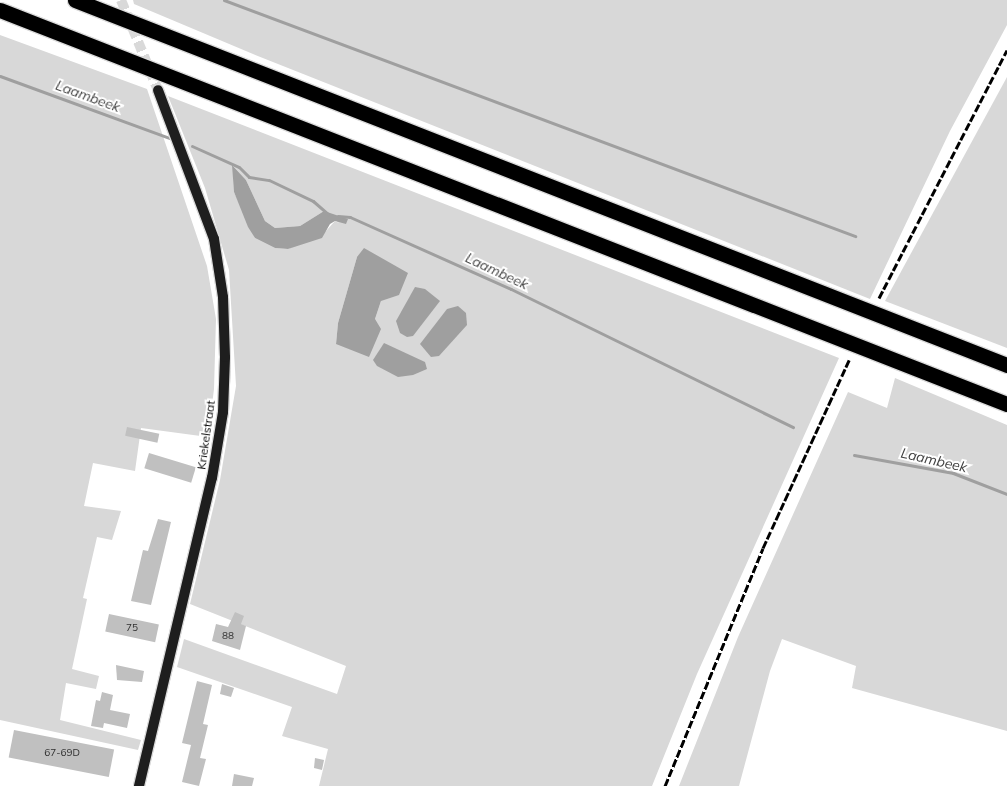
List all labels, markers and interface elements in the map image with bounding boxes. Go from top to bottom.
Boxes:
water label: Laambeek [53,77,123,115]
water label: Laambeek [463,249,531,293]
street label: Kriekelstraat [194,399,218,471]
water label: Laambeek [899,444,969,476]
house number: 75 [126,622,138,634]
house number: 88 [222,630,234,642]
house number: 67-69D [44,747,80,759]

